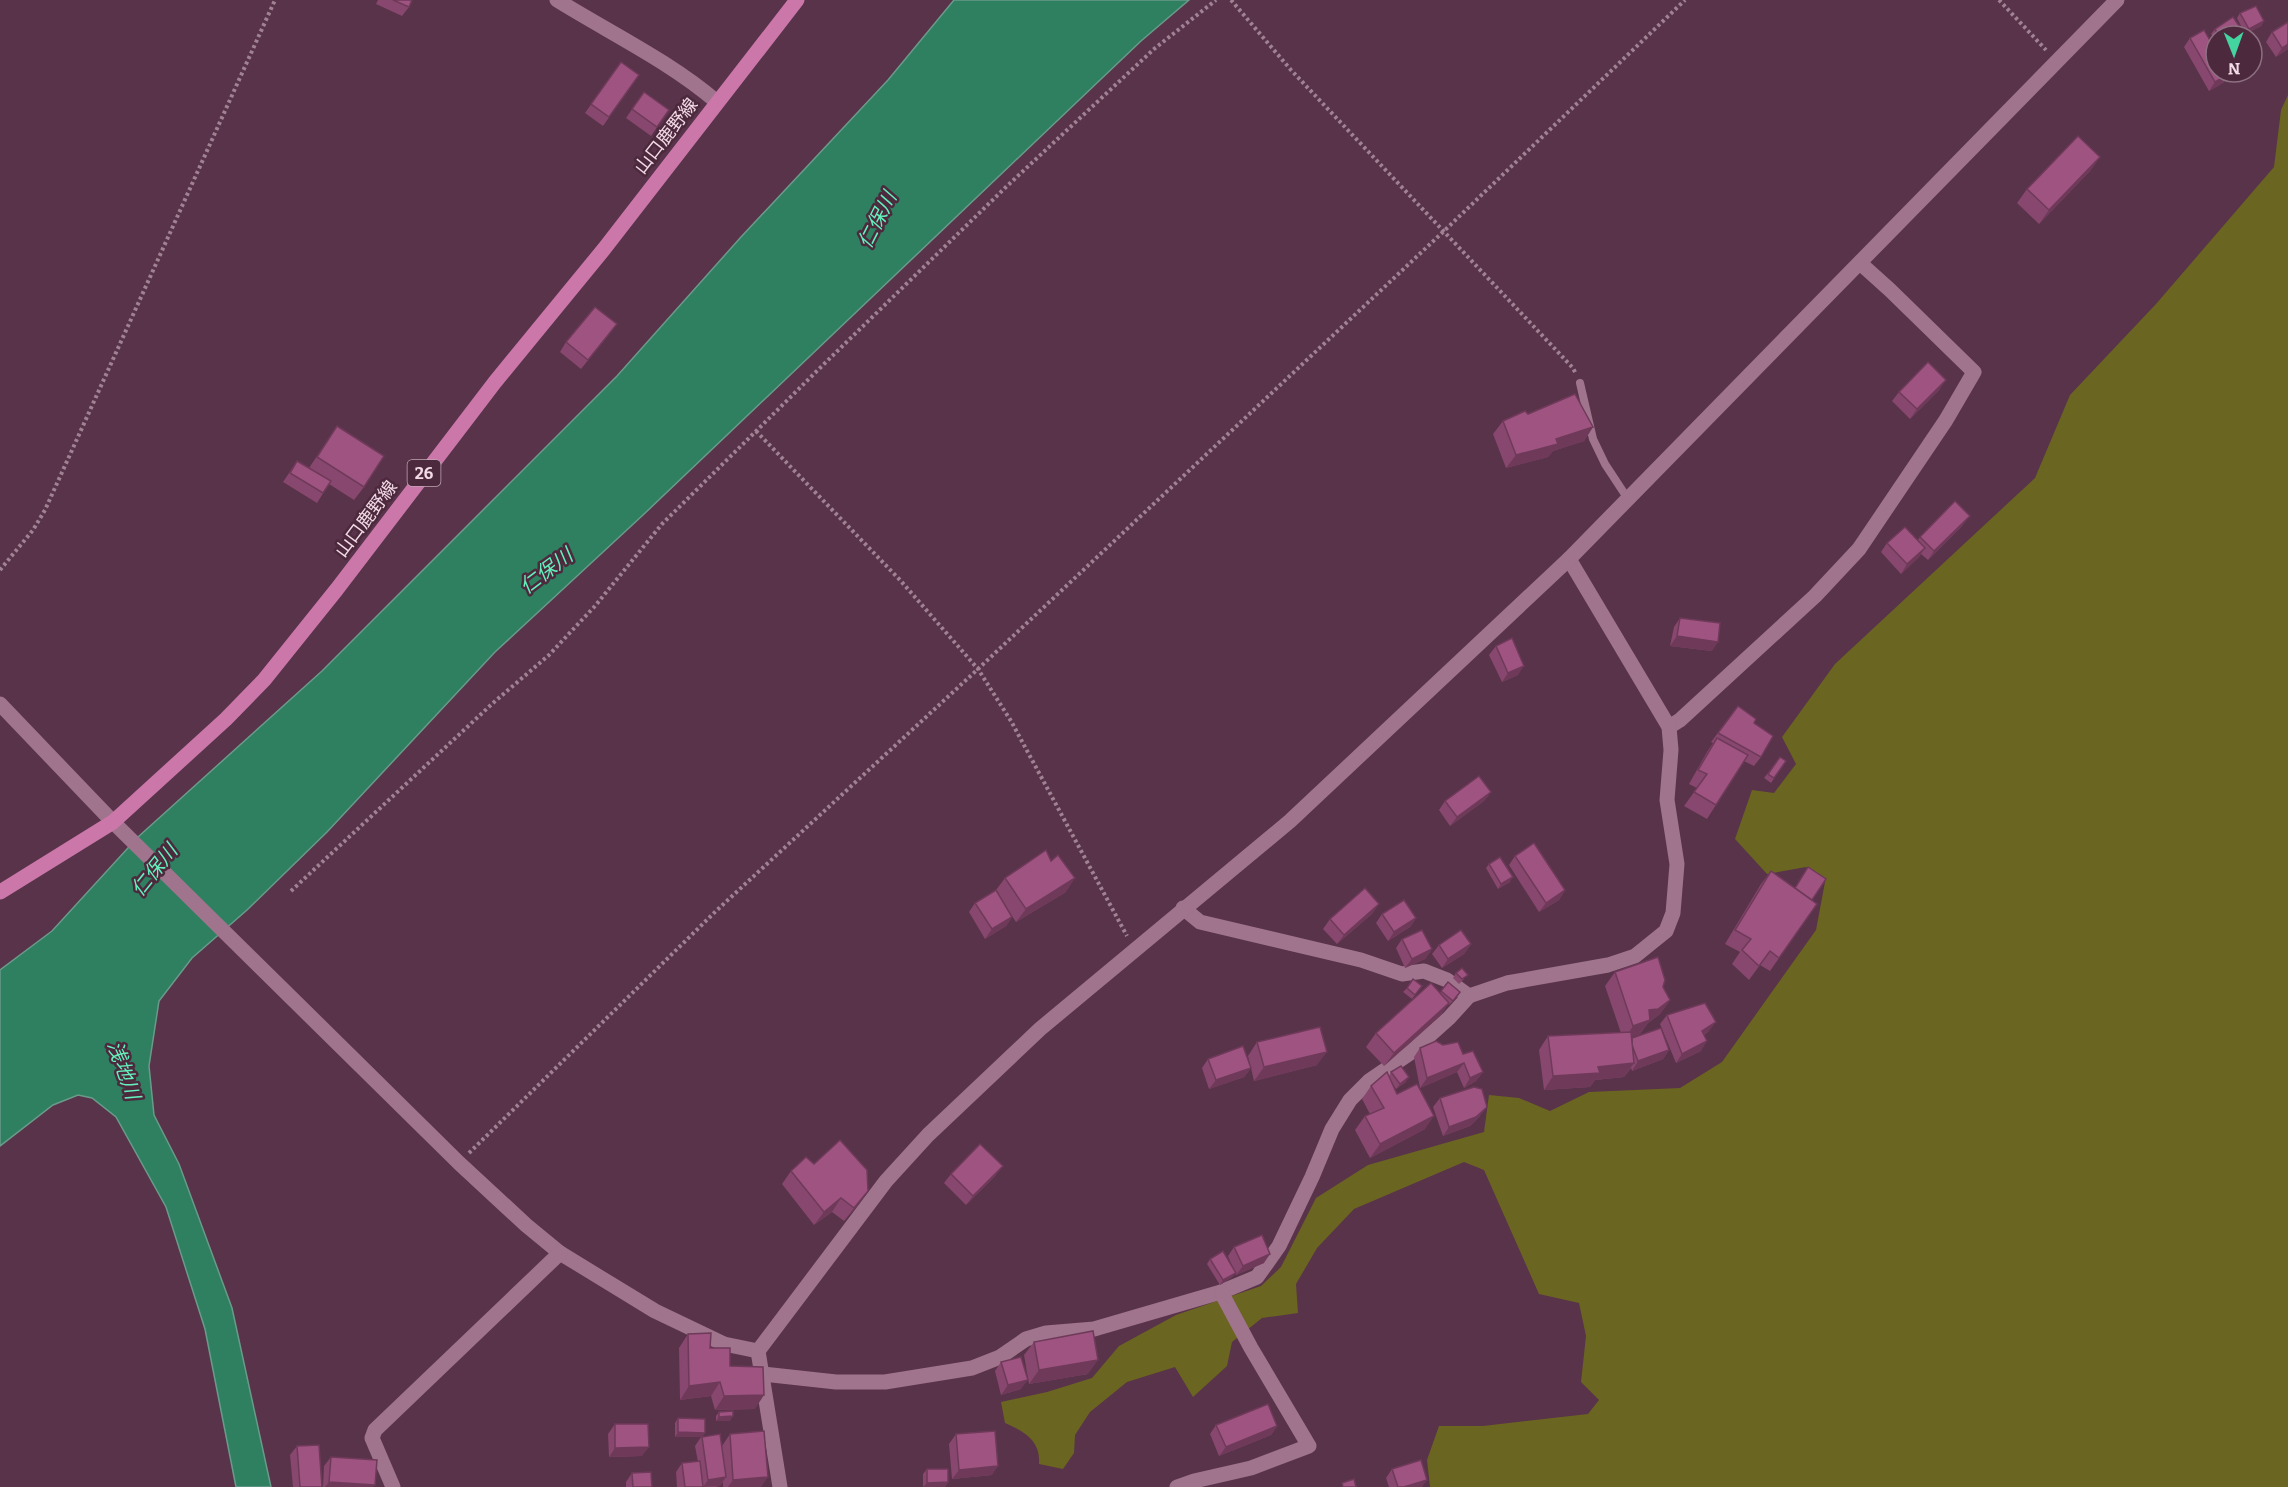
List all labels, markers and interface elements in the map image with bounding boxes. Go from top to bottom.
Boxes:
north arrow [2204,24,2264,84]
text: N [2228,59,2241,78]
street label: 山口鹿野線 [630,94,702,178]
water label: 仁保川 [853,186,902,252]
road number: 26 [408,460,440,486]
street label: 山口鹿野線 [330,476,402,562]
water label: 仁保川 [515,542,579,599]
water label: 仁保川 [126,838,183,901]
water label: 浅地川 [103,1038,146,1104]

